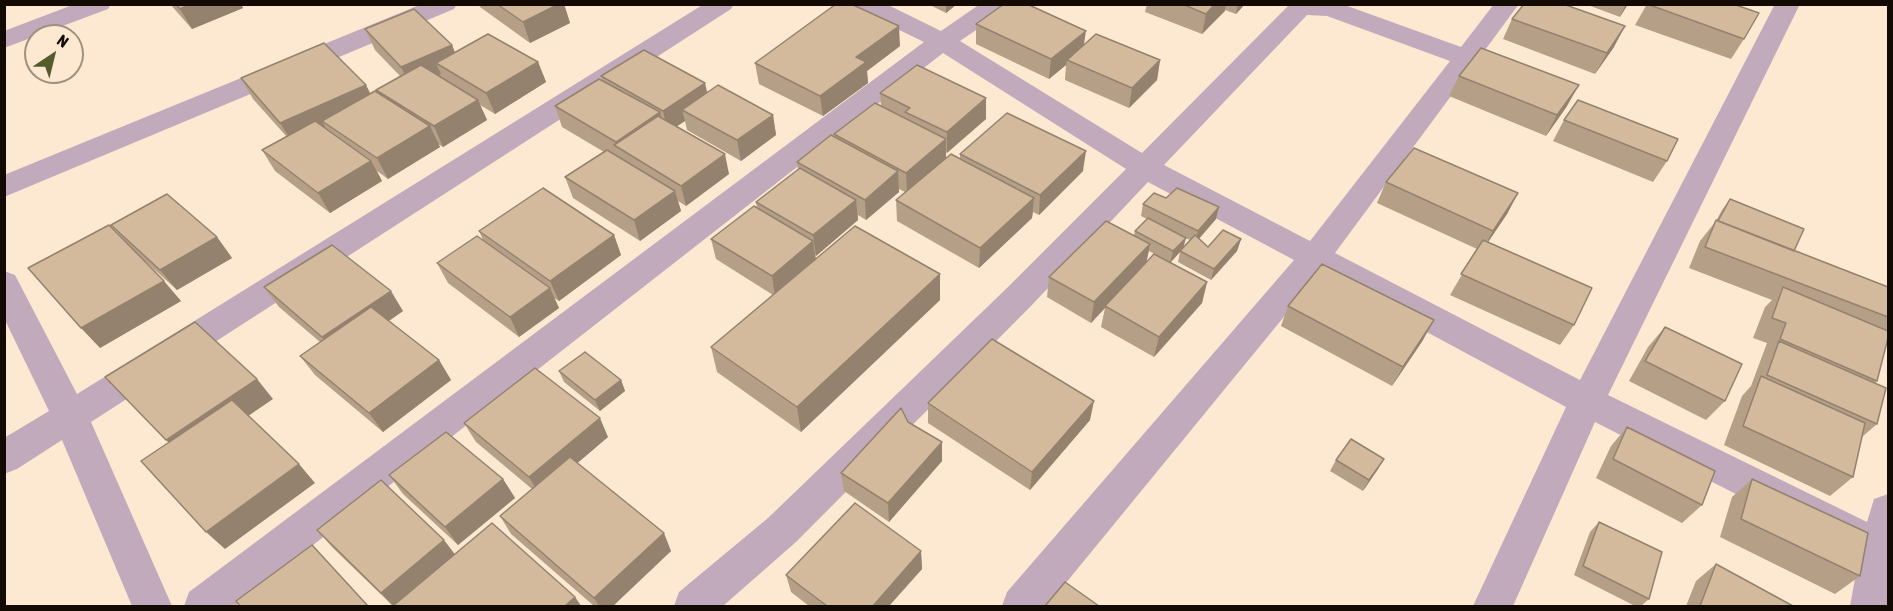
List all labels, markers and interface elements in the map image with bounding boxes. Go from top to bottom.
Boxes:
north arrow [24,24,84,84]
text: N [54,31,72,51]

